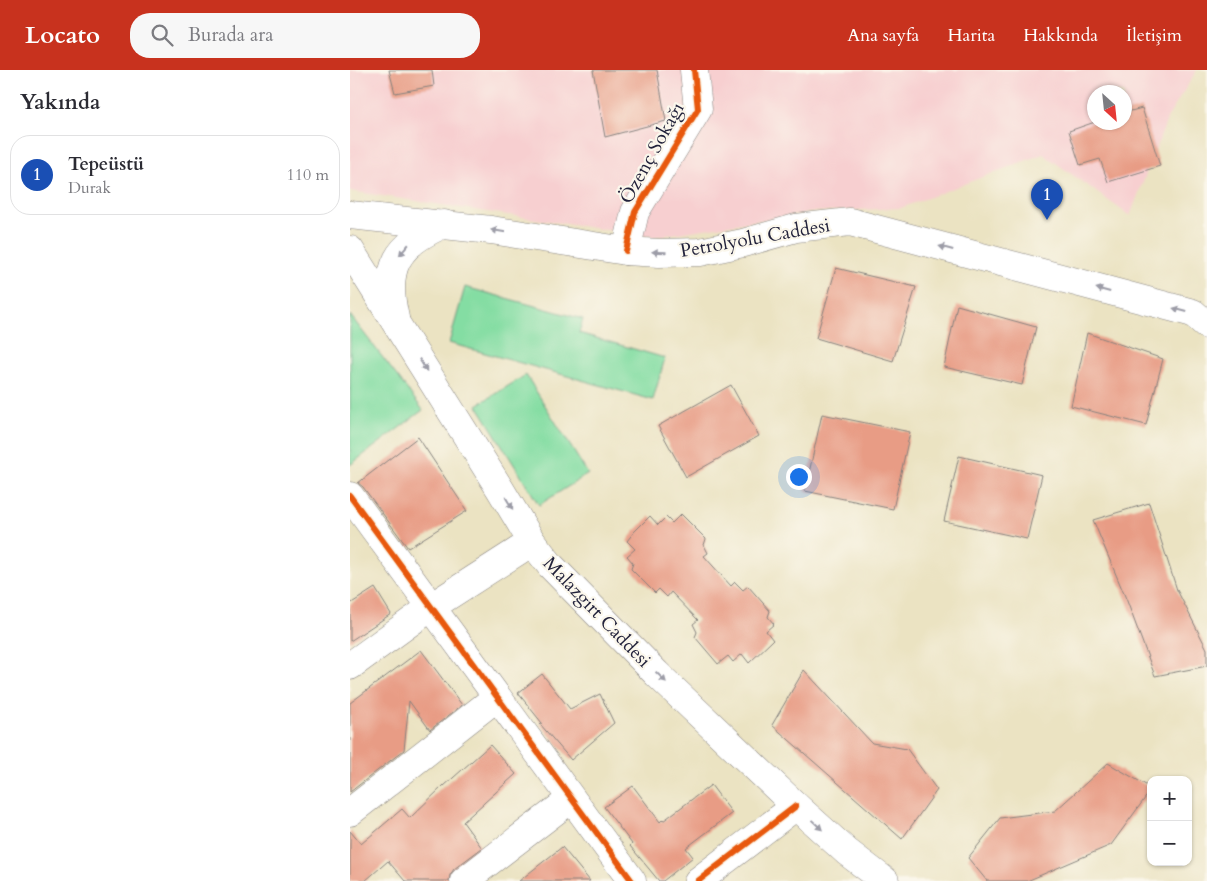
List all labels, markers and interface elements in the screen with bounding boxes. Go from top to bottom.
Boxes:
search box [130,13,480,58]
text: Locato [25,19,100,52]
icon: search [148,21,176,49]
text: Burada ara [188,22,273,48]
text: Ana sayfa [847,23,919,48]
text: Harita [947,23,995,48]
text: Hakkında [1023,23,1098,48]
text: İletişim [1126,23,1182,48]
north arrow [1087,85,1132,130]
text: Yakında [20,88,100,117]
street label: Özenç Sokağı [613,98,691,208]
text: Tepeüstü [68,151,144,177]
text: 1 [33,164,41,186]
text: 110 m [287,164,329,186]
text: Durak [68,177,111,199]
pin: 1 [1031,179,1063,220]
street label: Petrolyolu Caddesi [678,212,832,264]
one-way arrow [490,227,506,235]
one-way arrow [938,243,953,251]
one-way arrow [399,244,410,257]
one-way arrow [650,248,666,256]
one-way arrow [1095,285,1110,293]
one-way arrow [1173,306,1188,314]
one-way arrow [418,359,427,372]
your location [786,464,812,490]
one-way arrow [504,497,513,510]
street label: Malazgirt Caddesi [537,551,657,673]
one-way arrow [655,671,667,683]
map controls [1147,776,1192,866]
button: + [1147,776,1192,821]
one-way arrow [811,819,823,831]
button: − [1147,821,1192,866]

